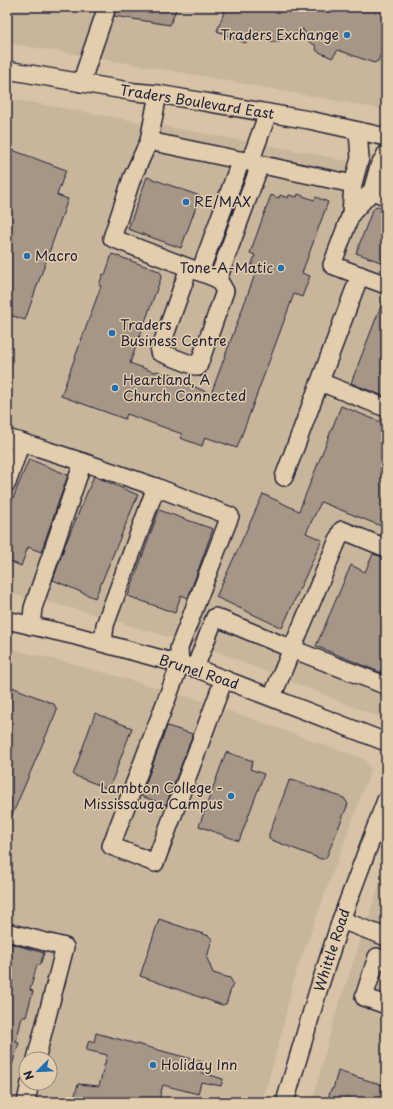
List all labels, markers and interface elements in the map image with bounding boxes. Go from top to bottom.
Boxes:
place label: Traders Exchange [220,24,339,45]
marker: Traders Exchange [342,30,352,40]
street label: Traders Boulevard East [118,79,276,124]
place label: RE/MAX [194,191,251,212]
marker: RE/MAX [181,197,191,207]
place label: Macro [35,245,78,266]
marker: Macro [22,251,32,261]
place label: Tone-A-Matic [180,257,273,278]
marker: Tone-A-Matic [276,263,286,273]
place label: Traders Business Centre [120,314,227,351]
marker: Traders Business Centre [107,328,117,338]
place label: Heartland, A Church Connected [123,369,246,406]
marker: Heartland, A Church Connected [110,383,120,393]
street label: Brunel Road [157,649,242,694]
place label: Lambton College - Mississauga Campus [84,777,223,814]
marker: Lambton College - Mississauga Campus [226,791,236,801]
street label: Whittle Road [308,906,355,994]
north arrow [18,1051,58,1091]
place label: Holiday Inn [161,1054,238,1075]
marker: Holiday Inn [148,1060,158,1070]
text: N [19,1068,38,1083]

